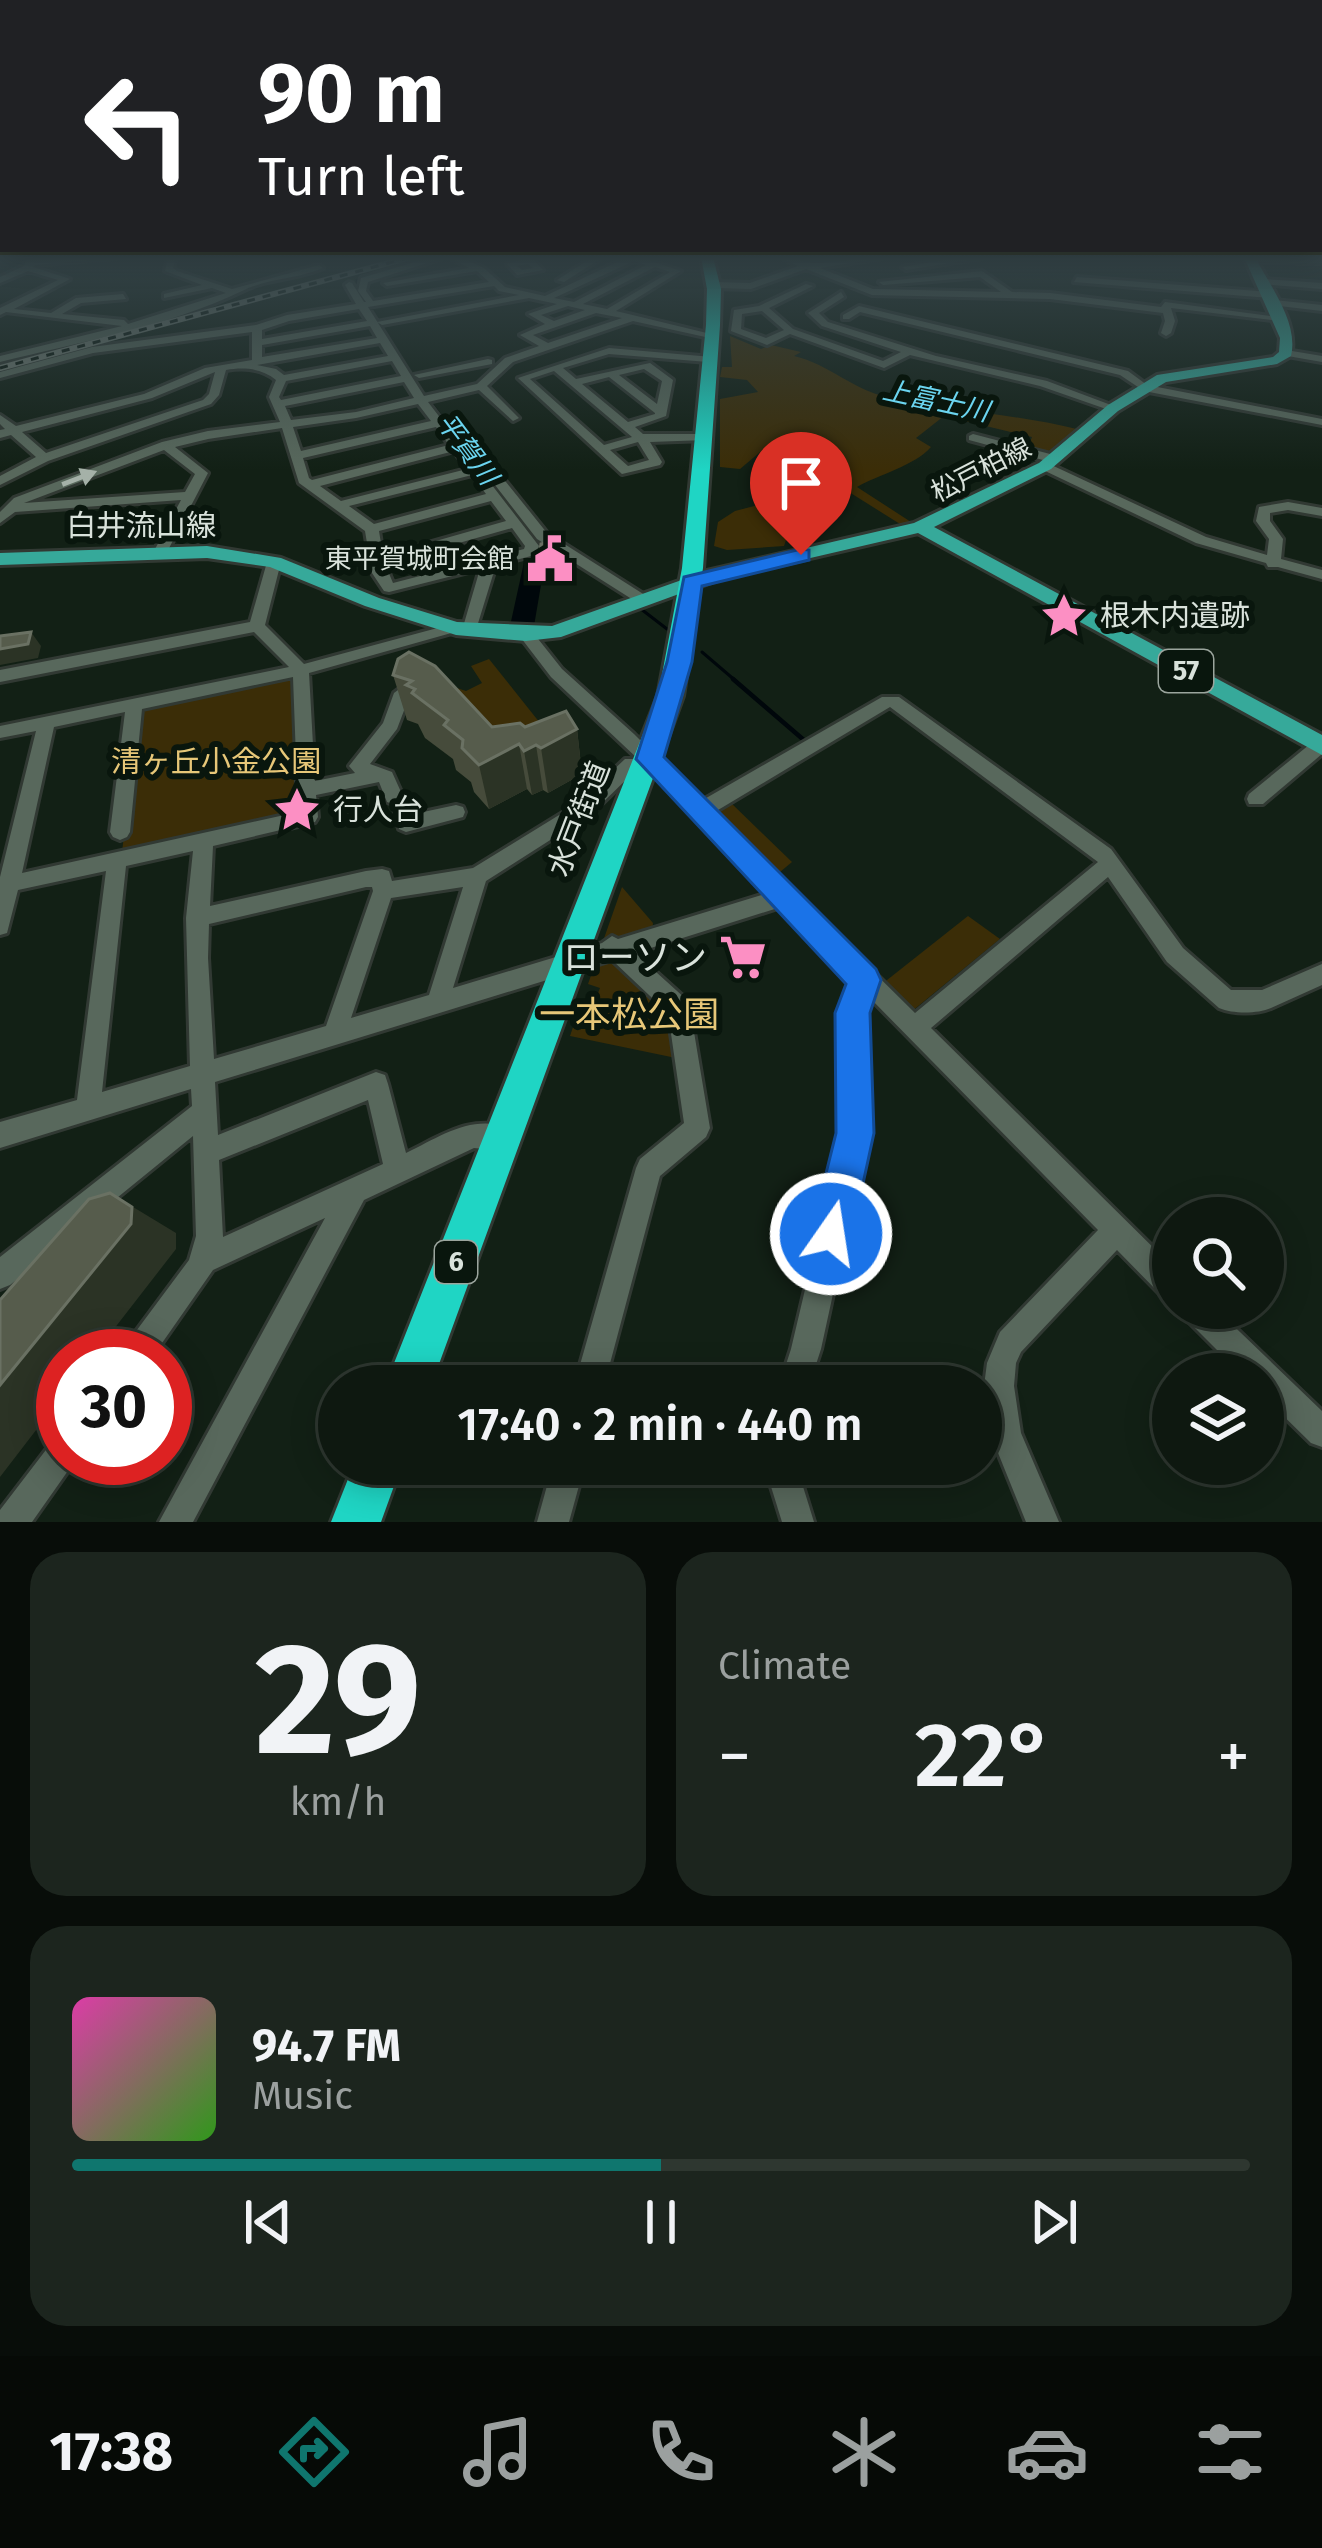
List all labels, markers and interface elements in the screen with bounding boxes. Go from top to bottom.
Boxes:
text: 90 m [258,43,445,144]
icon: left [60,48,216,204]
text: Turn left [258,145,465,209]
water label: 上富士川 [880,374,995,429]
water label: 平賀川 [430,407,506,493]
street label: 松戸柏線 [926,431,1036,509]
pin [750,432,852,555]
icon: arrive [768,450,834,516]
one-way arrow [61,467,97,486]
street label: 白井流山線 [66,508,216,544]
public building icon: 東平賀城町会館 [525,534,575,584]
place label: 東平賀城町会館 [325,543,514,575]
place icon: 根木内遺跡 [1039,591,1089,641]
place label: 根木内遺跡 [1100,598,1250,634]
road number: 57 [1159,650,1213,692]
park label: 清ヶ丘小金公園 [111,744,321,780]
street label: 水戸街道 [541,757,617,881]
place icon: 行人台 [272,785,322,835]
place label: 行人台 [333,792,423,828]
supermarket icon: ローソン [718,932,768,982]
place label: ローソン [563,936,707,980]
park label: 一本松公園 [539,993,719,1037]
position arrow [768,1171,894,1297]
map controls [1152,1197,1284,1485]
button: search [1152,1197,1284,1329]
road number: 6 [435,1241,477,1283]
speed limit sign: 30 [36,1329,192,1485]
button: layers [1152,1353,1284,1485]
text: 17:40 · 2 min · 440 m [458,1398,862,1452]
text: 29 [255,1607,421,1794]
text: Climate [718,1643,851,1689]
text: 22° [915,1702,1054,1810]
text: − [718,1717,751,1796]
text: + [1217,1717,1250,1796]
text: km/h [290,1779,386,1825]
text: 94.7 FM [252,2019,401,2073]
text: Music [252,2073,353,2119]
icon: previous [235,2189,301,2255]
icon: pause [628,2189,694,2255]
icon: next [1021,2189,1087,2255]
icon: directions [272,2410,356,2494]
icon: music [456,2410,540,2494]
icon: phone [639,2410,723,2494]
icon: climate [822,2410,906,2494]
icon: car [1005,2410,1089,2494]
icon: filters [1188,2410,1272,2494]
text: 17:38 [50,2420,173,2484]

